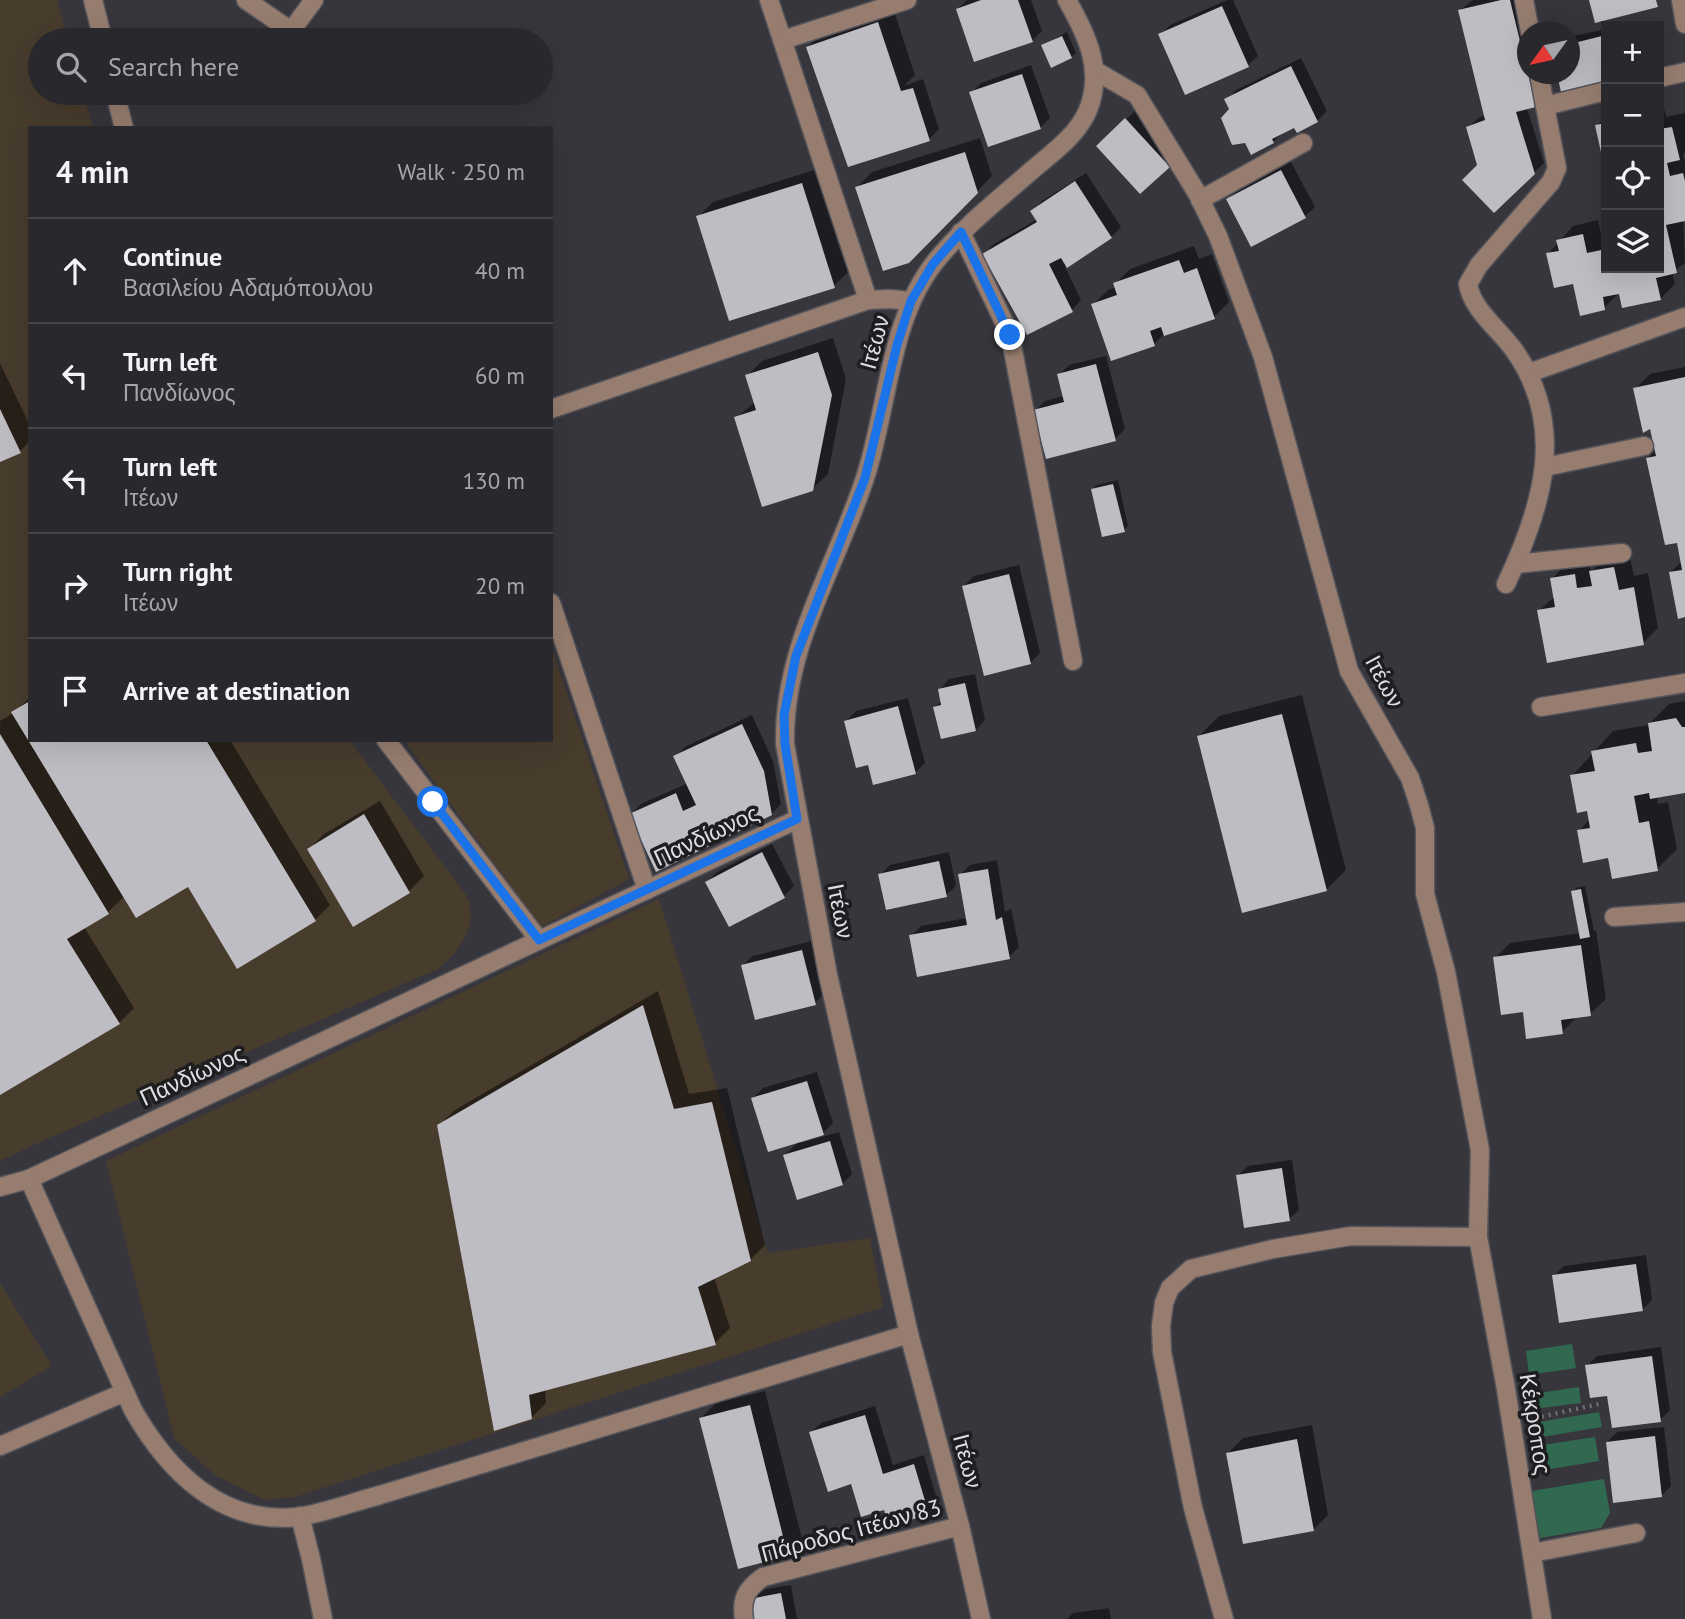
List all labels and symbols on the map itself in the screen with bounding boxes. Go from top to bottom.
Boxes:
north arrow [1517,21,1580,84]
street label: Ιτέων [853,312,895,372]
route end [994,319,1025,350]
street label: Ιτέων [1359,650,1411,712]
route start [417,786,448,817]
street label: Πανδίωνος [649,798,763,872]
street label: Ιτέων [822,881,860,941]
street label: Πανδίωνος [135,1038,249,1112]
street label: Κέκροπος [1514,1371,1558,1477]
street label: Ιτέων [947,1431,989,1491]
street label: Πάροδος Ιτέων 83 [758,1492,944,1568]

